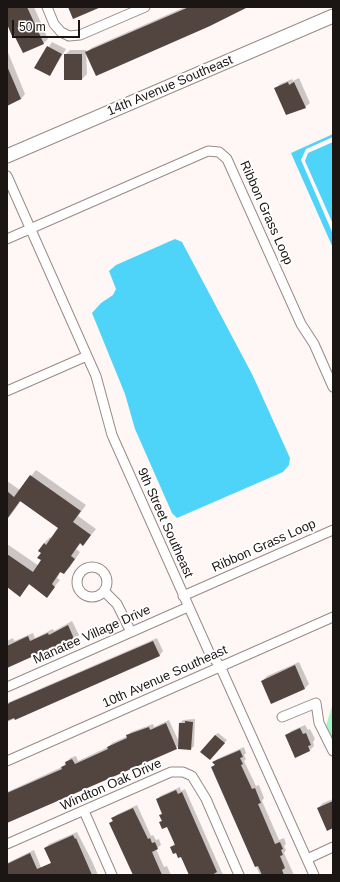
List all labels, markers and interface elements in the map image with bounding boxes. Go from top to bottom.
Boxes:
scale bar [14,12,82,38]
text: 50 m [19,20,46,34]
street label: 14th Avenue Southeast [105,52,235,120]
street label: Ribbon Grass Loop [236,159,296,267]
street label: 9th Street Southeast [134,466,196,580]
street label: Ribbon Grass Loop [210,516,318,576]
street label: Manatee Village Drive [31,602,153,668]
street label: 10th Avenue Southeast [100,642,230,712]
street label: Windton Oak Drive [58,756,164,814]

